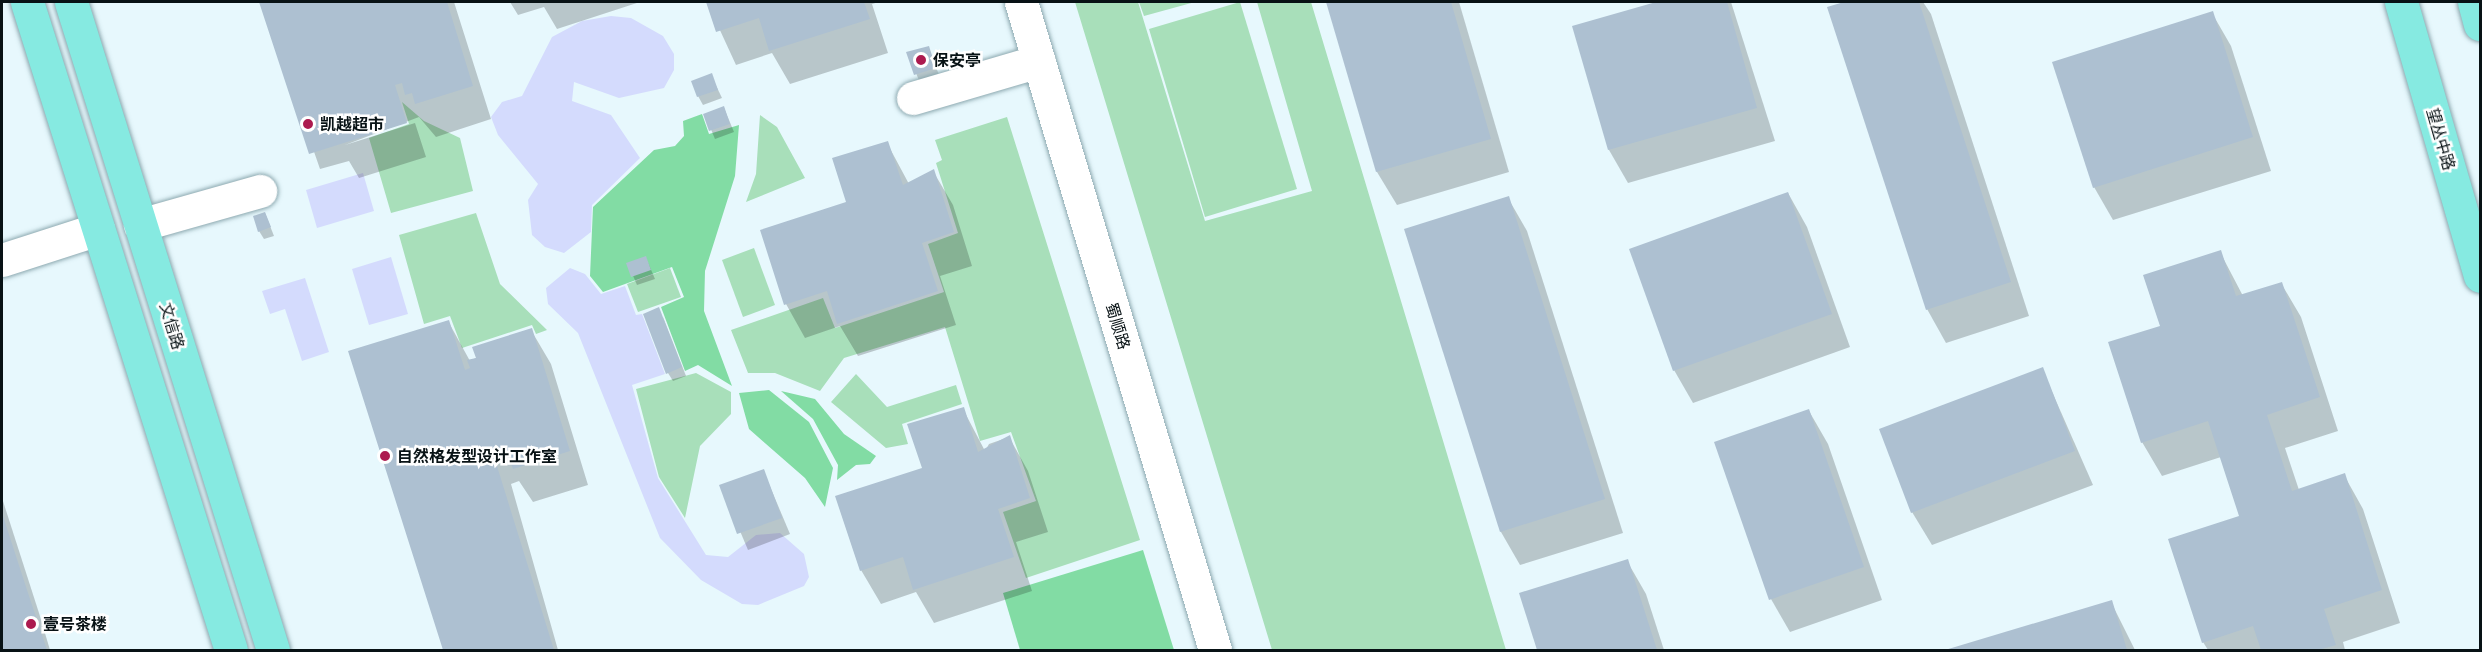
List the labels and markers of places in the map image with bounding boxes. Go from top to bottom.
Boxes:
place label: 保安亭 [933,50,981,70]
marker: 保安亭 [914,53,928,67]
place label: 凯越超市 [320,114,384,134]
marker: 凯越超市 [301,117,315,131]
place label: 自然格发型设计工作室 [397,446,557,466]
marker: 自然格发型设计工作室 [378,449,392,463]
place label: 壹号茶楼 [43,614,107,634]
marker: 壹号茶楼 [24,617,38,631]

